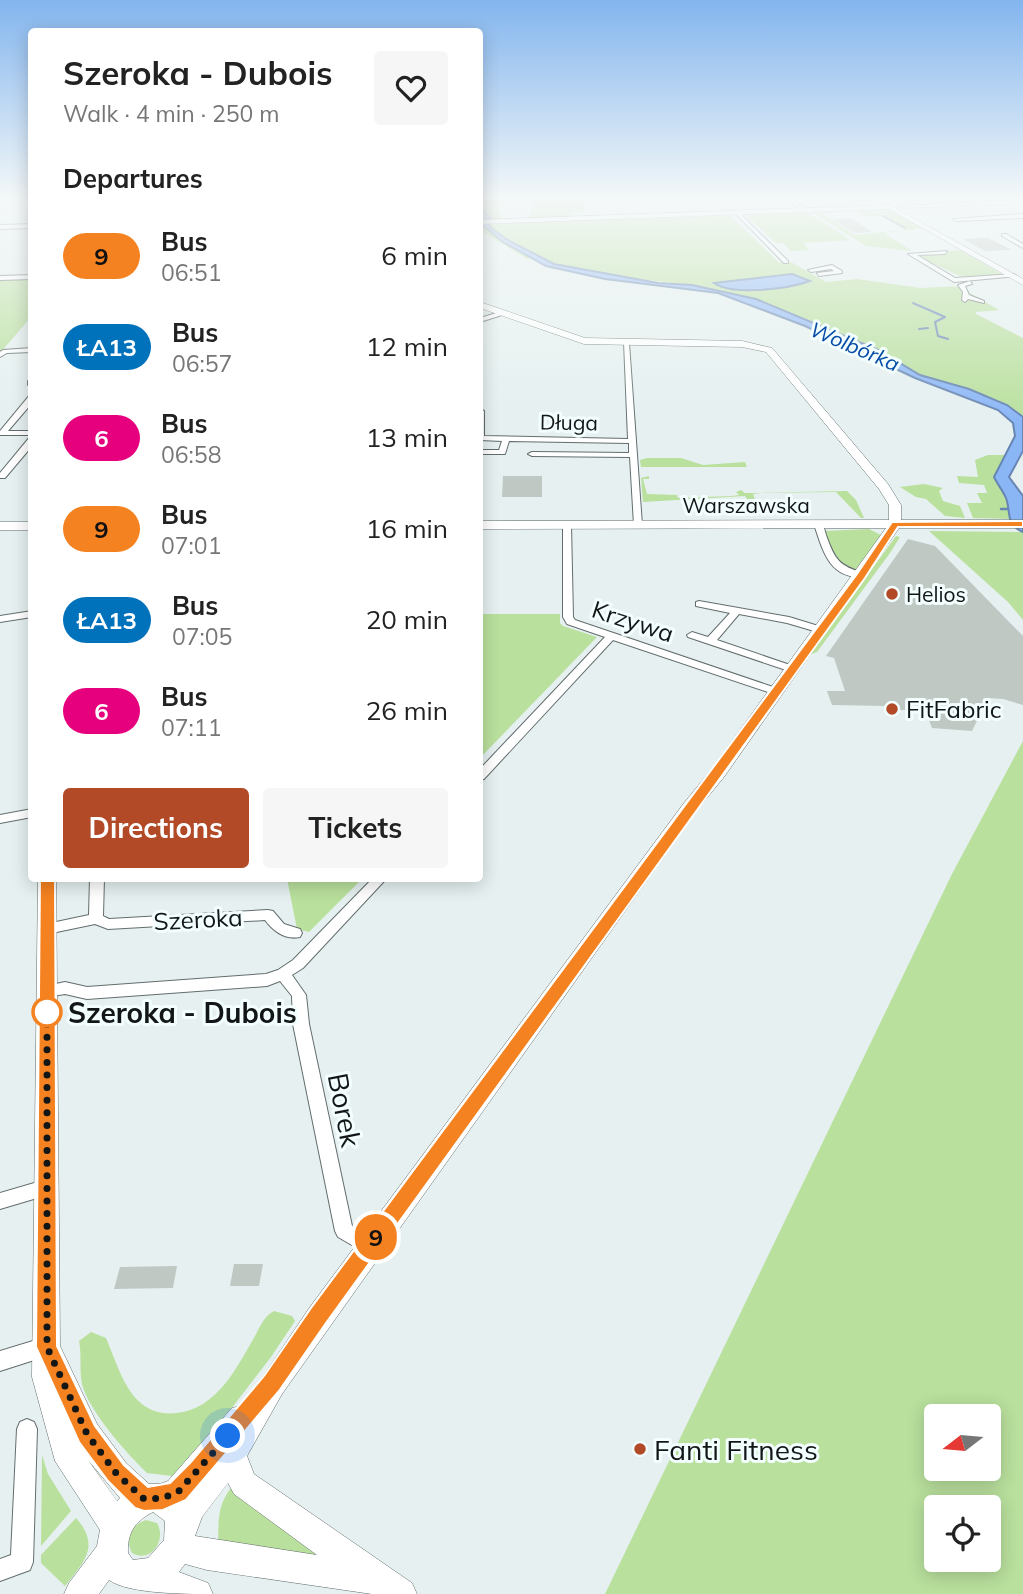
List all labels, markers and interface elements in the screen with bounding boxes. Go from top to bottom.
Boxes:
button: heart [374,51,448,125]
text: Szeroka - Dubois [63,52,333,93]
text: Walk · 4 min · 250 m [63,99,280,128]
text: Departures [63,162,203,195]
text: Bus [161,225,207,258]
text: 6 min [381,239,448,272]
text: 9 [94,241,109,271]
text: 06:51 [161,258,221,287]
text: Bus [172,316,218,349]
water label: Wolbórka [806,316,904,376]
text: 12 min [366,330,448,363]
text: ŁA13 [77,332,137,362]
text: 06:57 [172,349,232,378]
text: Bus [161,407,207,440]
street label: Długa [540,408,598,436]
text: 13 min [366,421,448,454]
text: 6 [94,423,109,453]
text: 06:58 [161,440,221,469]
street label: Warszawska [682,492,810,518]
text: Bus [161,498,207,531]
text: 16 min [366,512,448,545]
text: 9 [94,514,109,544]
text: 07:01 [161,531,221,560]
place label: Helios [906,581,966,607]
marker: Helios [884,586,900,602]
text: Bus [172,589,218,622]
street label: Krzywa [588,594,678,648]
text: 20 min [366,603,448,636]
text: ŁA13 [77,605,137,635]
text: 07:05 [172,622,232,651]
text: Bus [161,680,207,713]
text: 26 min [366,694,448,727]
place label: FitFabric [906,694,1002,724]
text: 6 [94,696,109,726]
marker: FitFabric [884,701,900,717]
text: 07:11 [161,713,221,742]
button: Directions [63,788,249,868]
button: Tickets [263,788,448,868]
street label: Szeroka [153,902,243,936]
place label: Szeroka - Dubois [68,995,297,1030]
marker: Szeroka - Dubois [32,997,62,1027]
street label: Borek [321,1070,369,1151]
line badge: 9 [353,1214,399,1260]
text: 9 [369,1222,383,1252]
north arrow [924,1404,1001,1480]
map controls [924,1404,1001,1572]
your location [210,1418,245,1453]
place label: Fanti Fitness [654,1432,818,1467]
marker: Fanti Fitness [632,1441,648,1457]
button: locate [924,1495,1001,1572]

